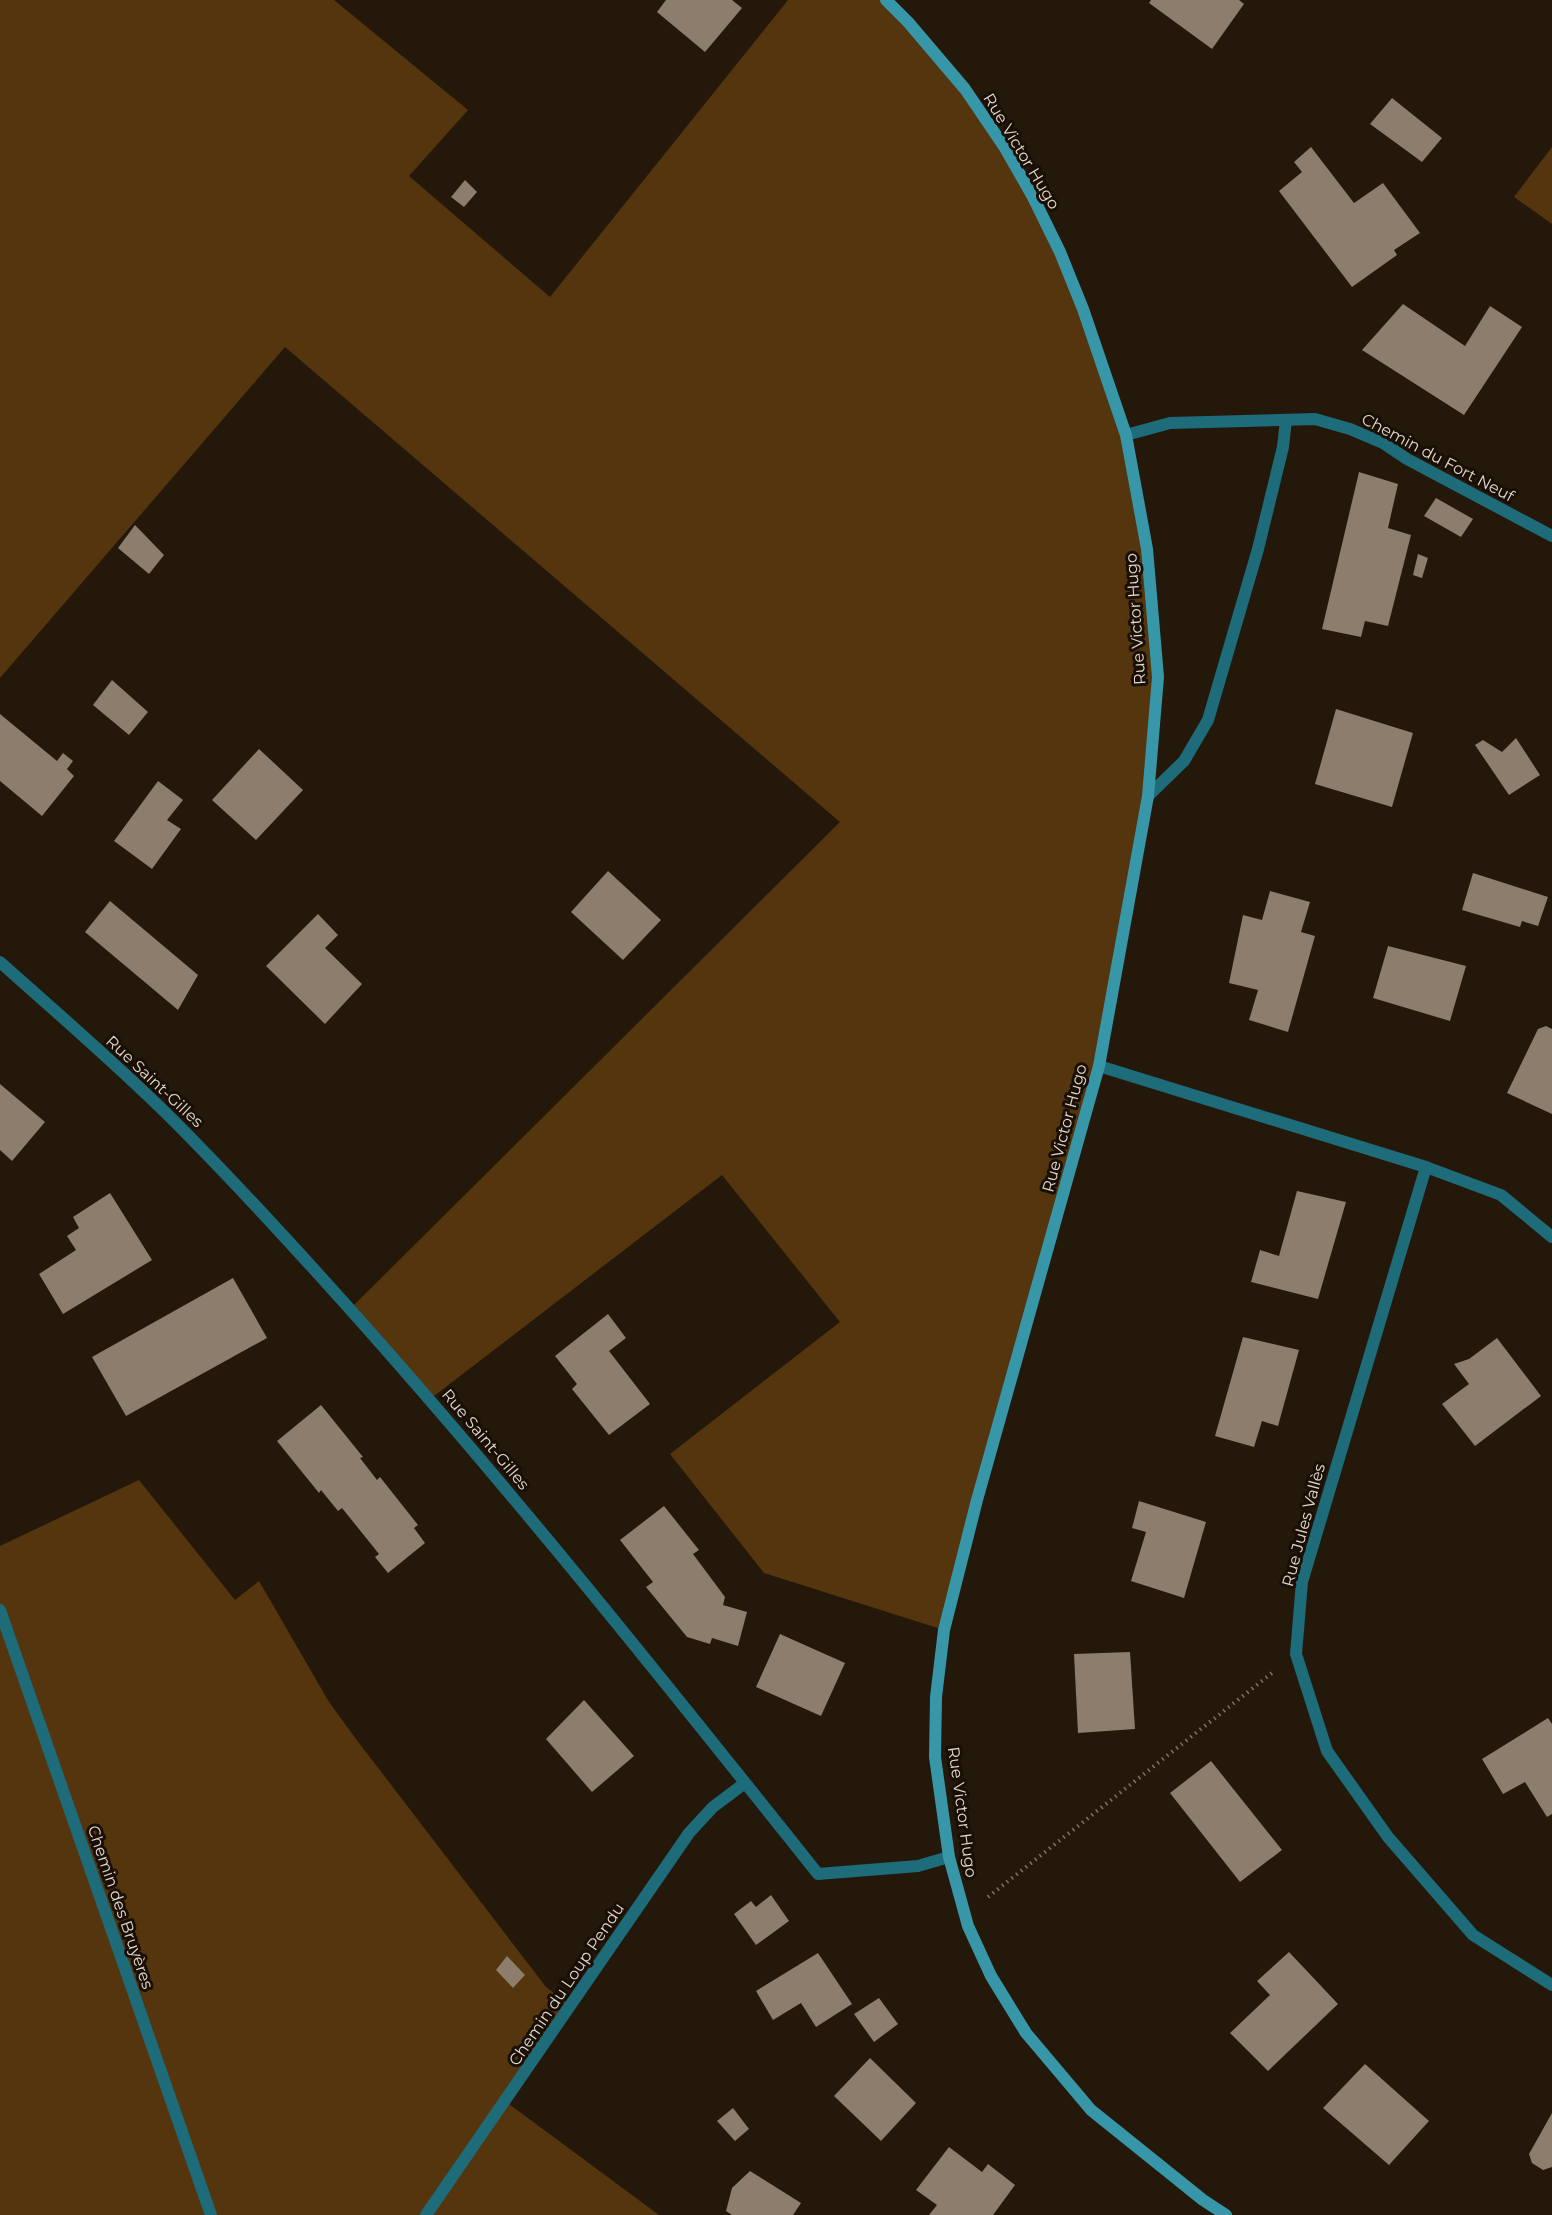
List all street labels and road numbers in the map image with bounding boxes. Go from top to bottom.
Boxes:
street label: Rue Victor Hugo [979,90,1064,213]
street label: Chemin du Fort Neuf [1358,409,1518,506]
street label: Rue Victor Hugo [1121,552,1150,685]
street label: Rue Saint-Gilles [102,1031,207,1131]
street label: Rue Victor Hugo [1038,1062,1091,1194]
street label: Rue Saint-Gilles [438,1385,533,1494]
street label: Rue Jules Vallès [1278,1461,1329,1589]
street label: Rue Victor Hugo [944,1745,981,1879]
street label: Chemin des Bruyères [84,1823,157,1992]
street label: Chemin du Loup Pendu [505,1899,628,2069]

